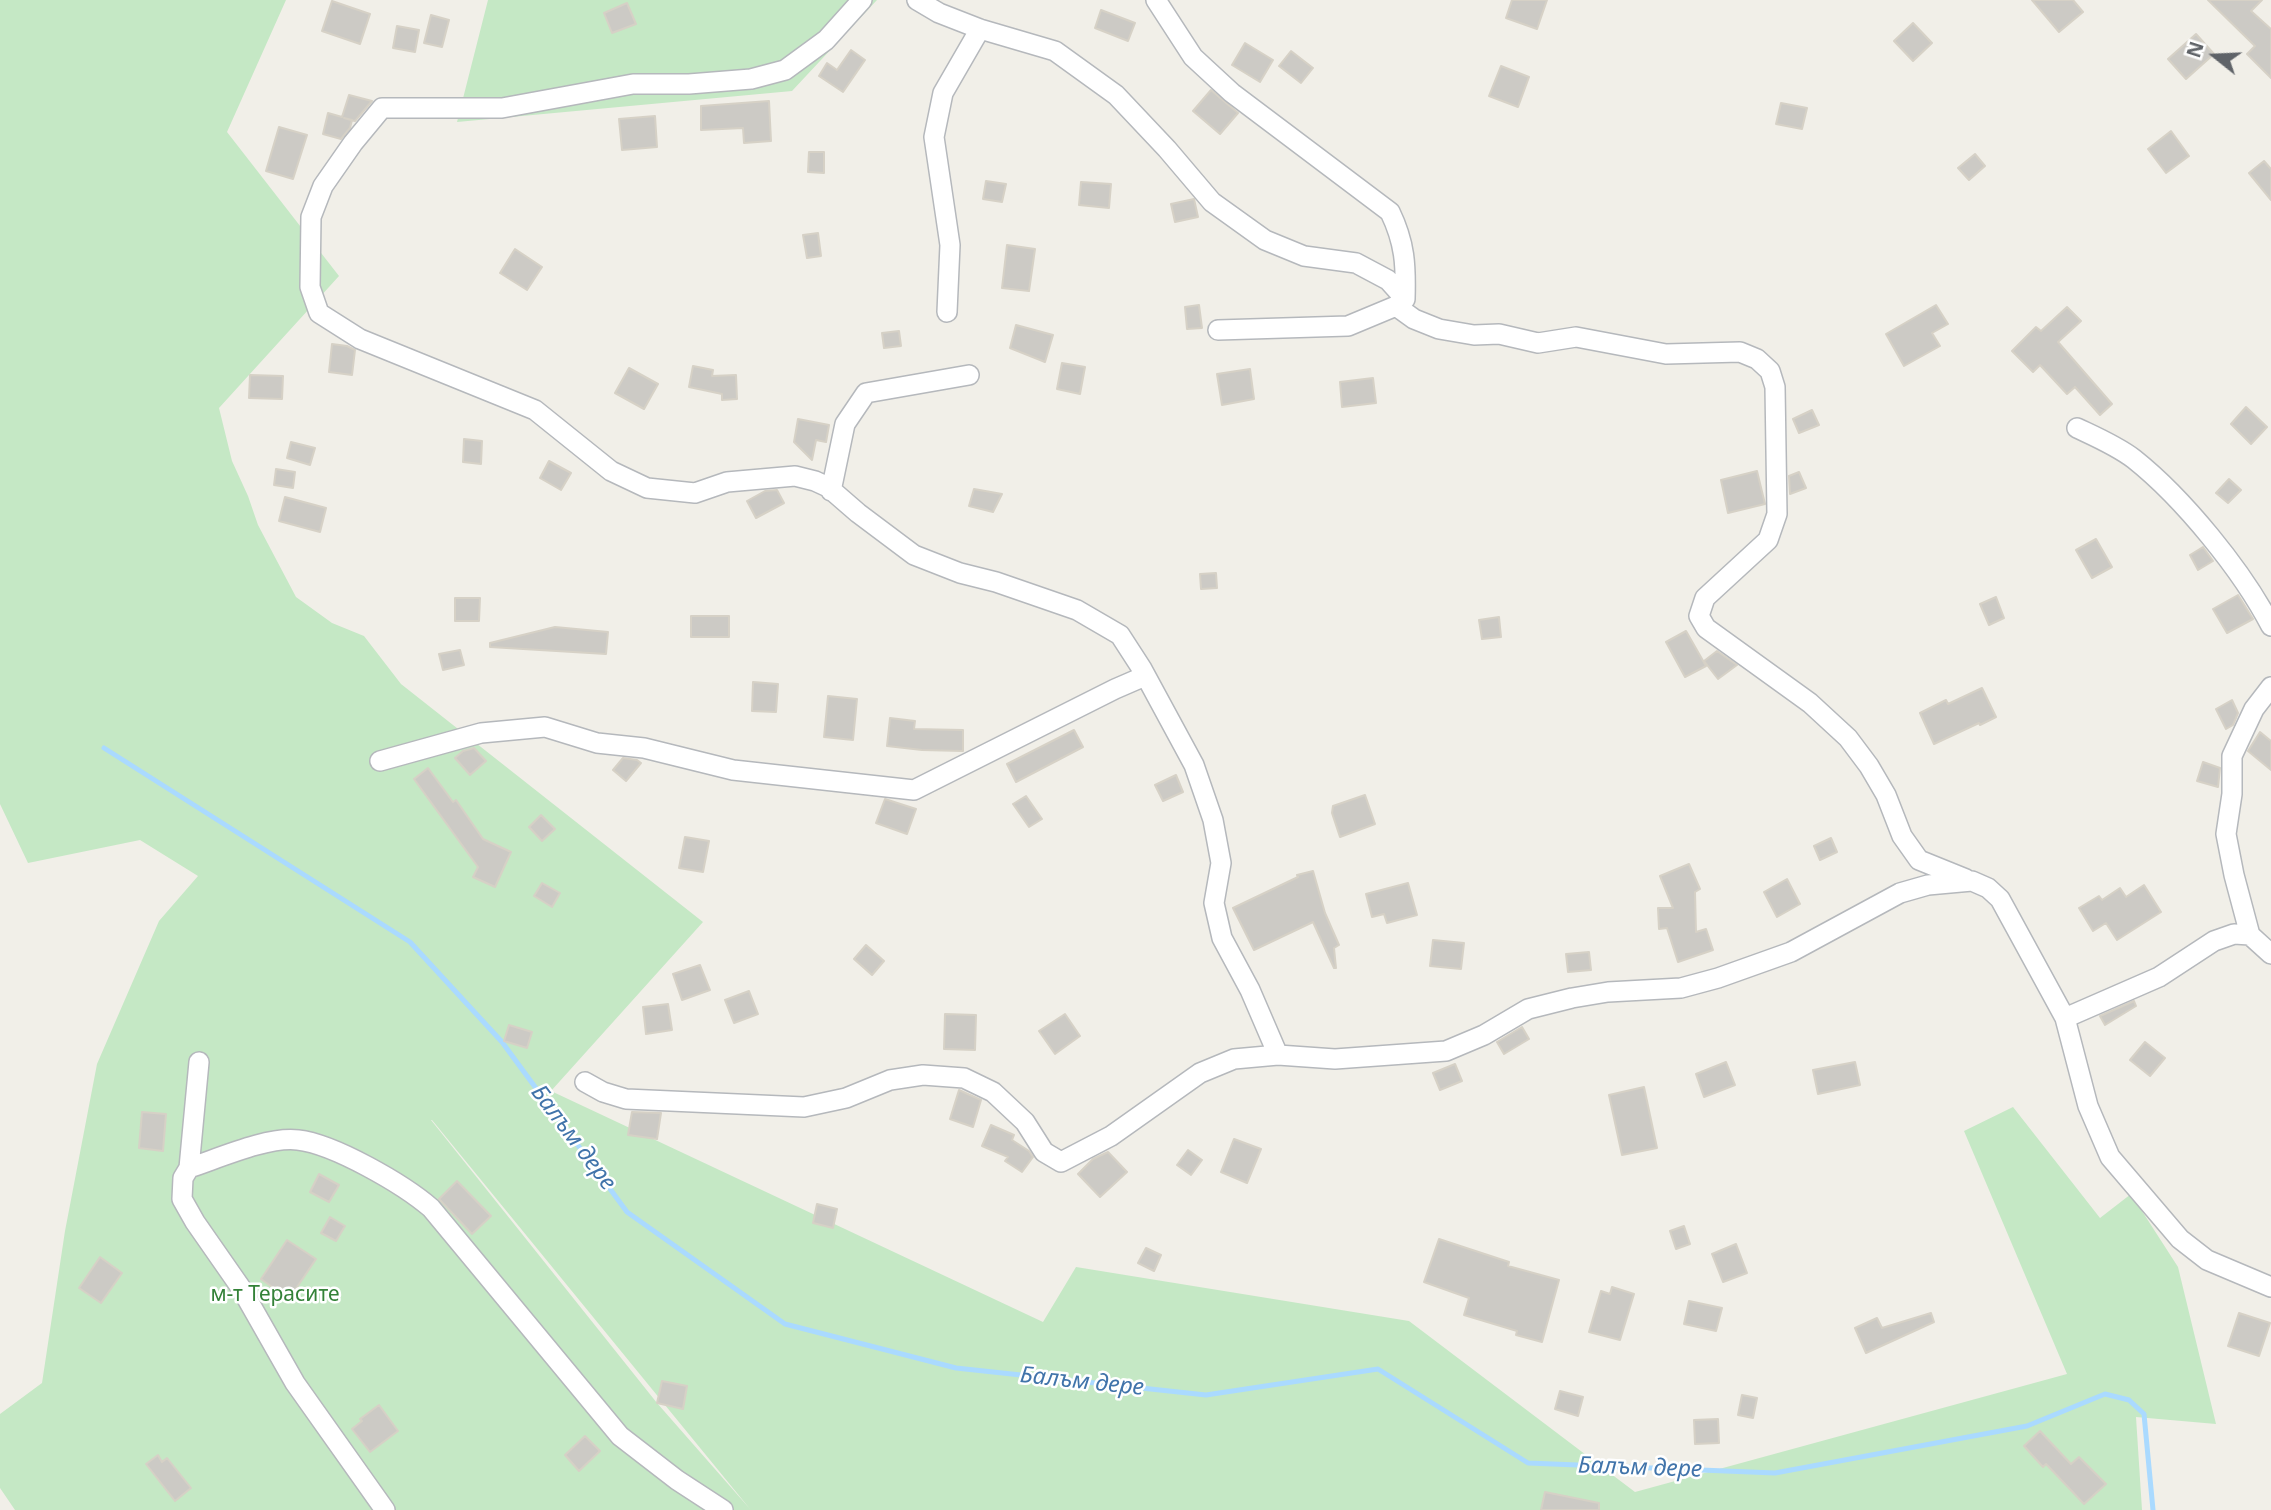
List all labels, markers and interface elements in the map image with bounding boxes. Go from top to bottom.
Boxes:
north arrow [2180,21,2250,91]
text: N [2180,38,2210,61]
water label: Балъм дере [525,1080,621,1196]
park label: м-т Терасите [210,1282,340,1308]
water label: Балъм дере [1019,1362,1145,1402]
water label: Балъм дере [1577,1452,1703,1484]

